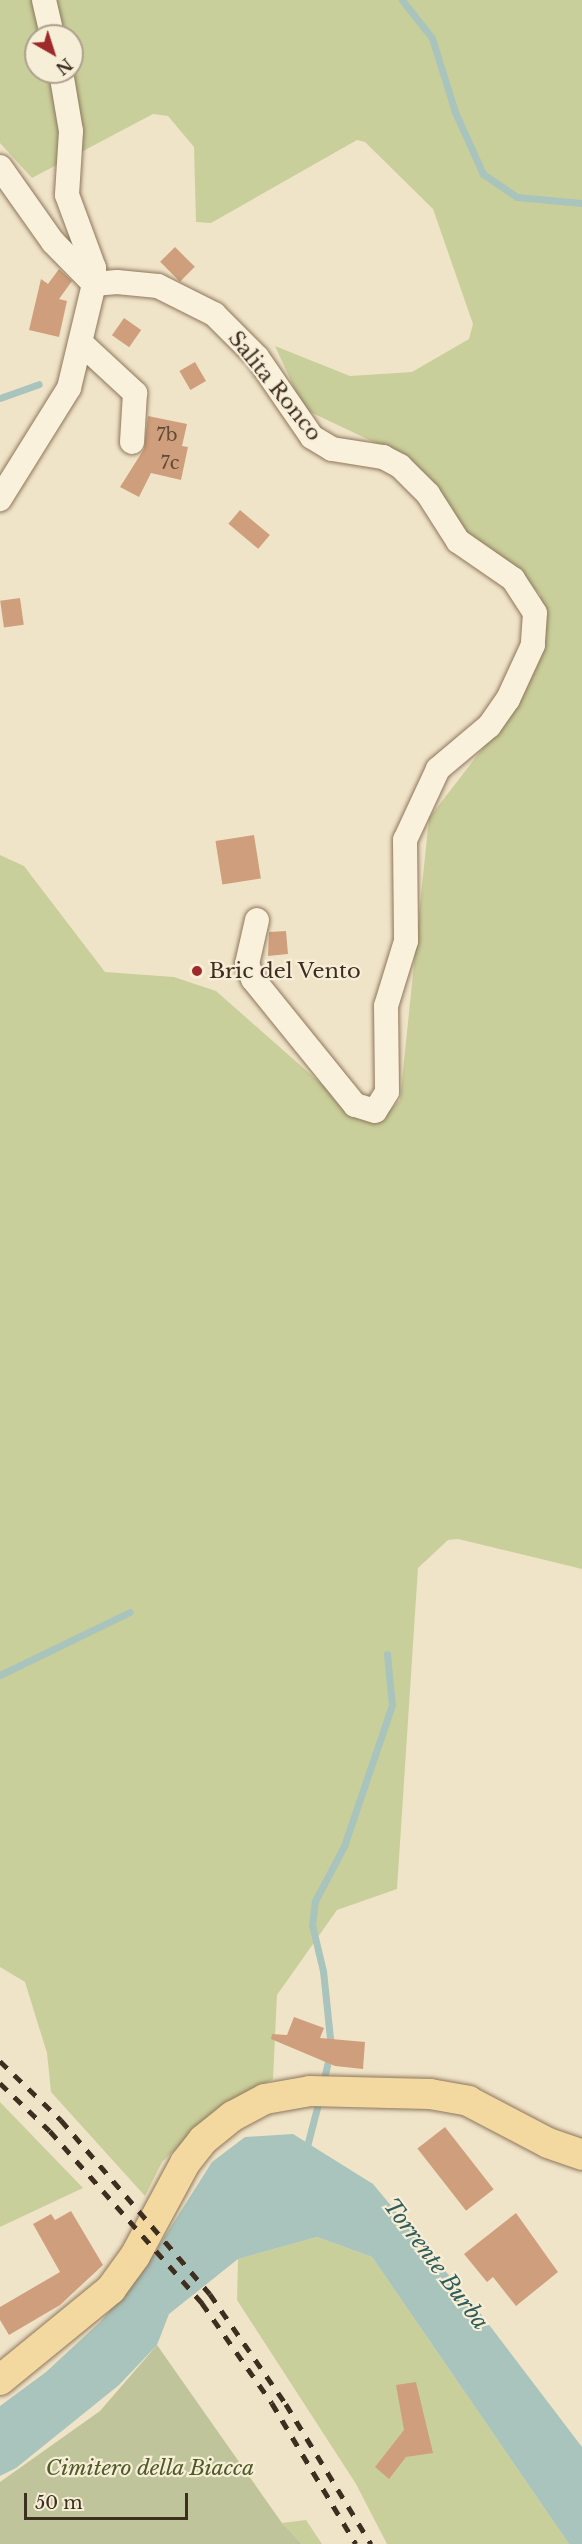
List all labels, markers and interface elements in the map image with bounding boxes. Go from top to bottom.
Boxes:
north arrow [24,24,84,84]
text: N [52,54,76,79]
street label: Salita Ronco [223,326,327,446]
house number: 7b [157,424,177,446]
house number: 7c [161,452,179,474]
place label: Bric del Vento [209,958,362,984]
marker: Bric del Vento [190,964,204,978]
water label: Torrente Burba [378,2193,494,2335]
park label: Cimitero della Biacca [45,2455,255,2481]
scale bar [27,2481,190,2519]
text: 50 m [35,2492,83,2514]

